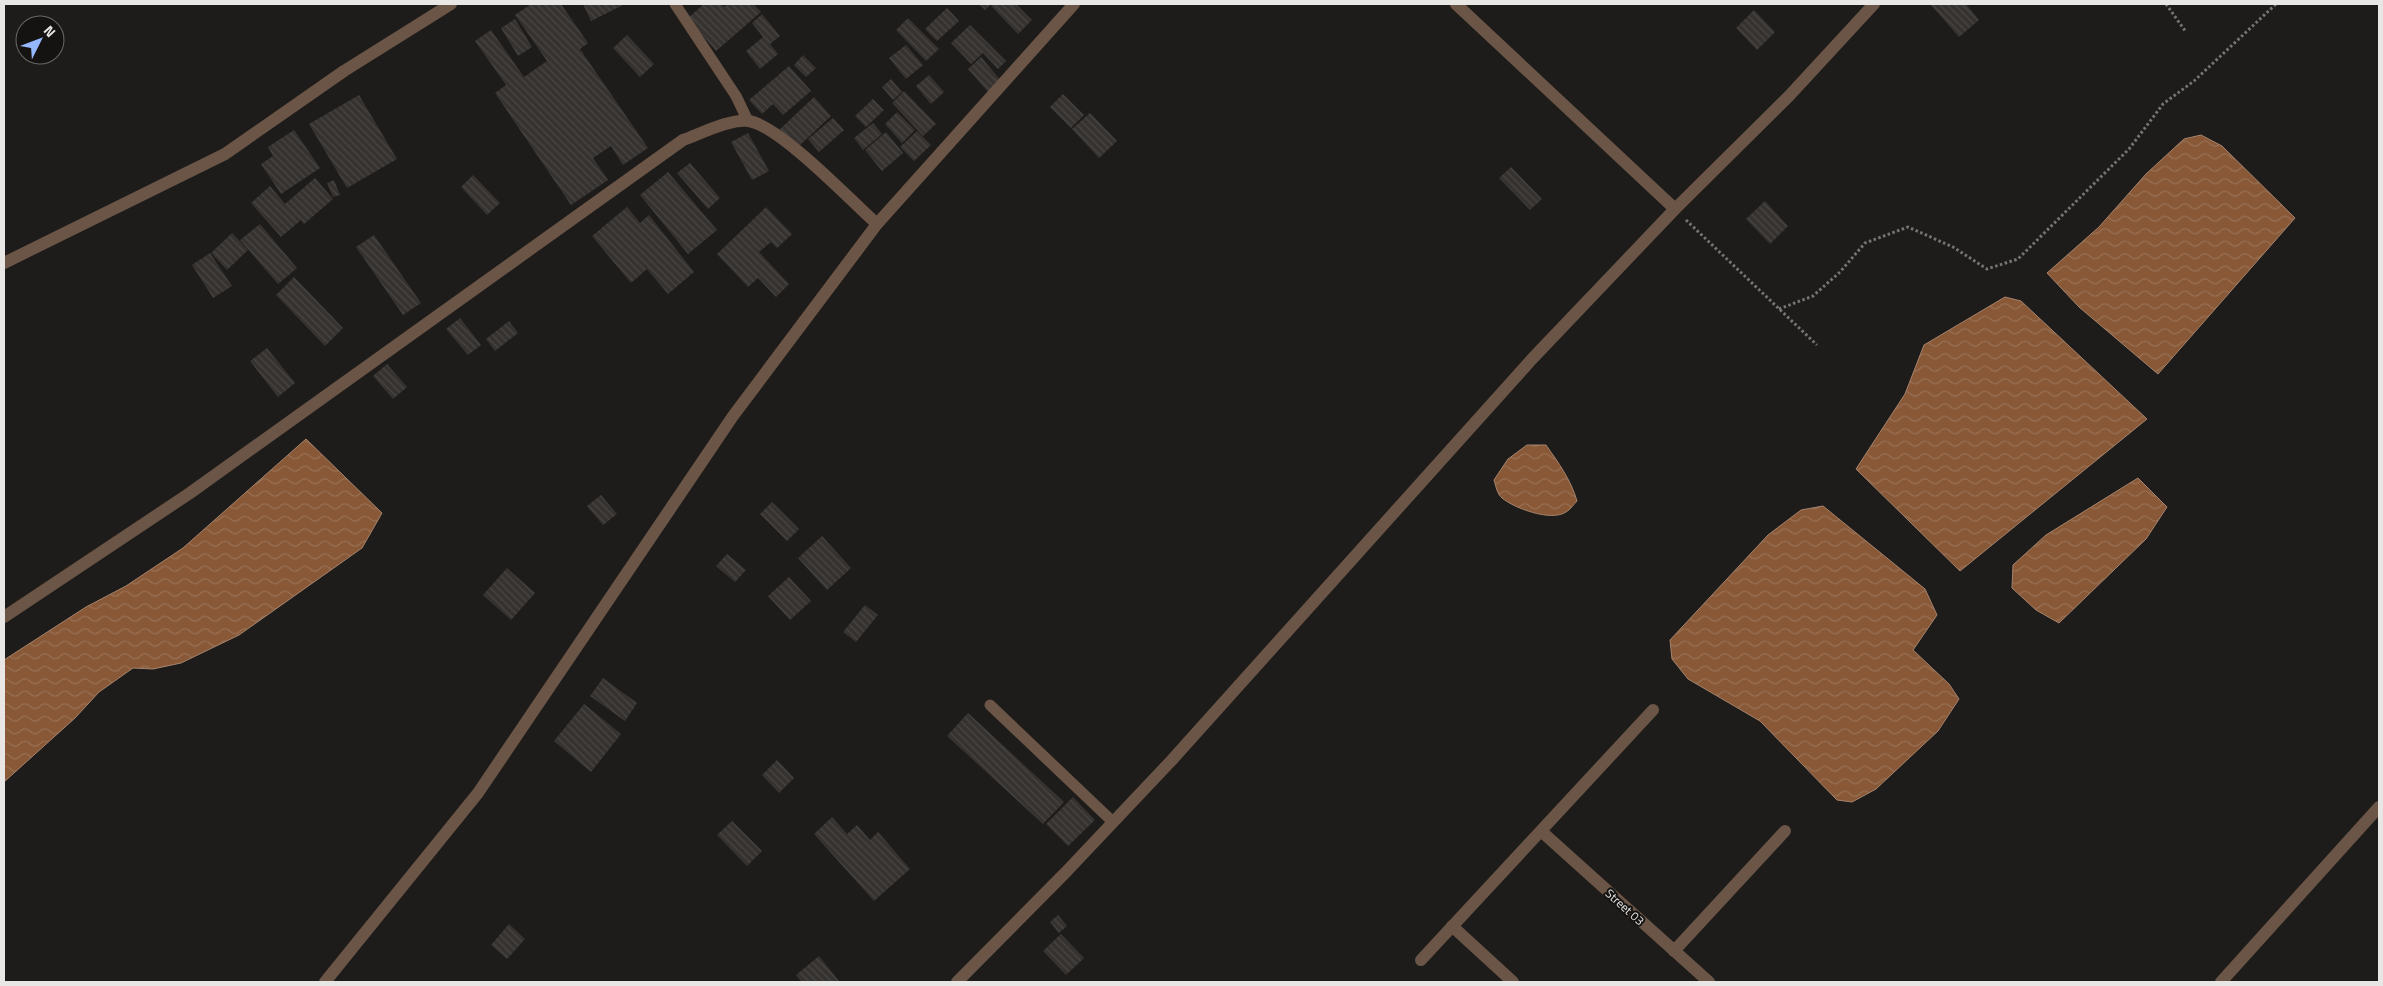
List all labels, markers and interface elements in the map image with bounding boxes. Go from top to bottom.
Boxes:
north arrow [15,15,65,65]
text: N [39,20,61,42]
street label: Street 03 [1601,884,1649,930]

